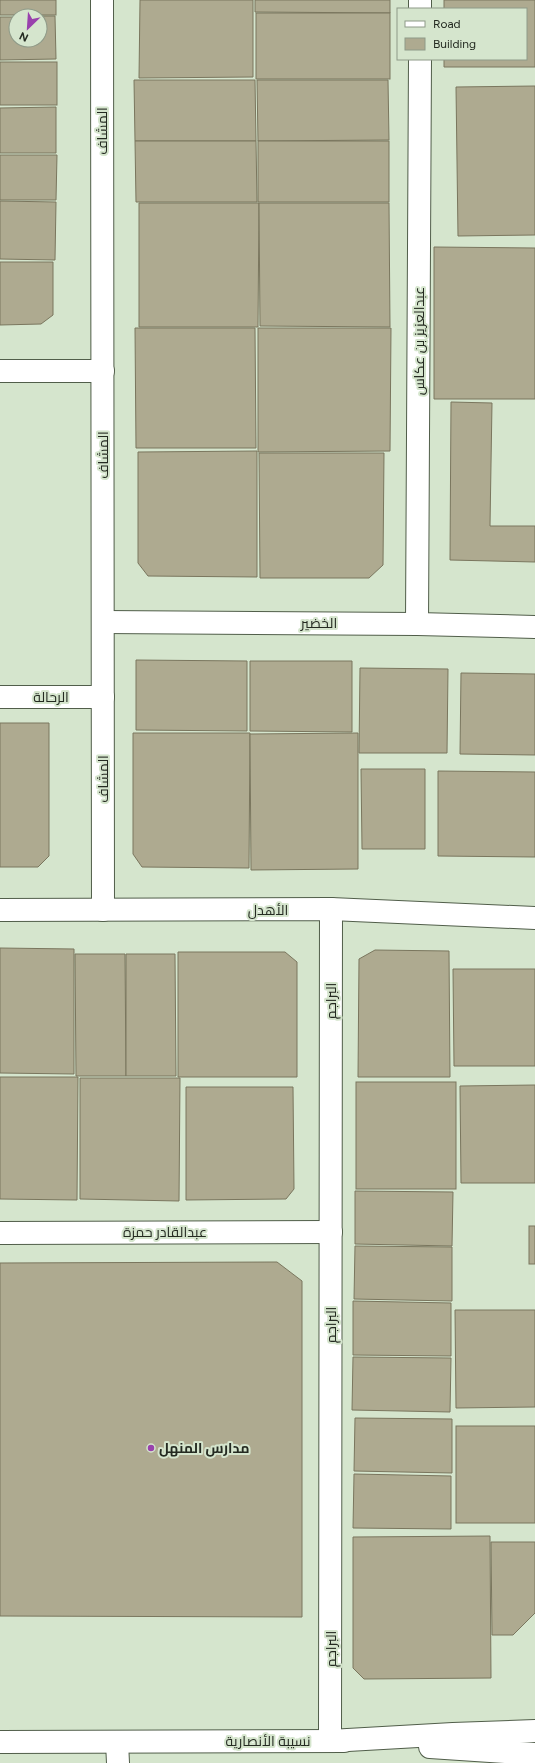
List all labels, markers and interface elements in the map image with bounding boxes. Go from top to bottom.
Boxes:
north arrow [8,8,48,48]
legend [397,8,527,60]
text: Road [433,17,461,31]
text: N [17,29,31,44]
text: Building [433,37,476,51]
street label: المشاف [94,107,111,155]
street label: عبدالعزيز بن عكاس [411,287,428,395]
street label: المشاف [95,431,112,479]
street label: الخضير [300,615,337,632]
street label: الرحالة [33,689,69,706]
street label: المشاف [95,755,112,803]
street label: الأهدل [248,902,288,919]
street label: البراجم [323,983,341,1019]
street label: عبدالقادر حمزة [123,1224,207,1241]
street label: البراجم [323,1307,341,1343]
place label: مدارس المنهل [159,1440,249,1457]
marker: مدارس المنهل [146,1443,156,1453]
street label: البراجم [323,1631,341,1667]
street label: نسيبة الأنصارية [226,1733,310,1750]

